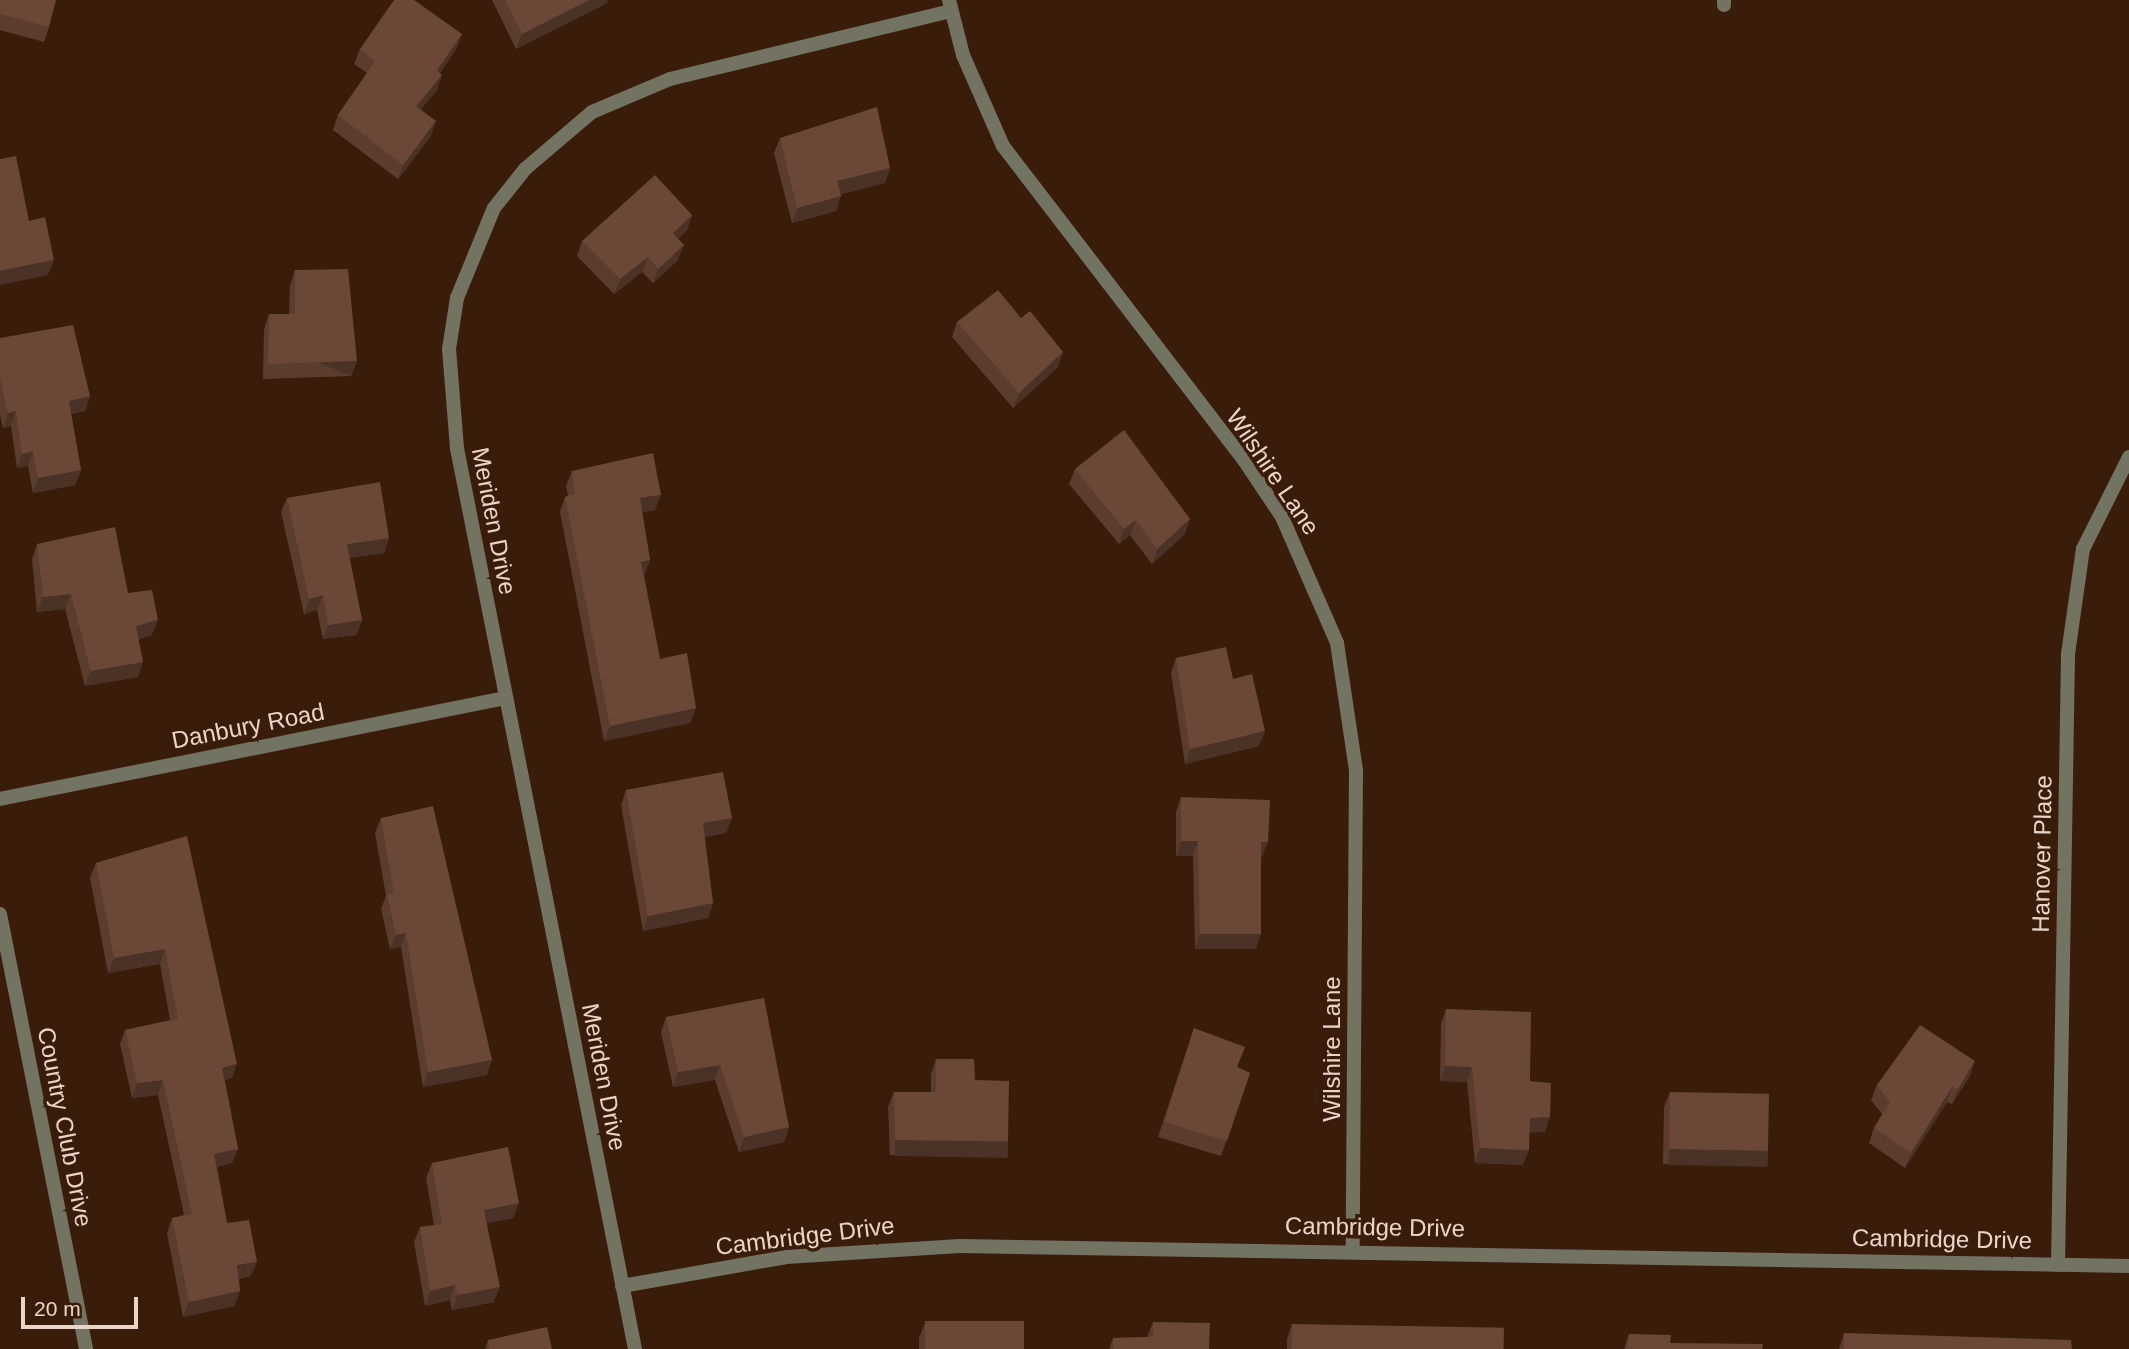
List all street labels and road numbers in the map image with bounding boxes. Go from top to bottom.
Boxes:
street label: Wilshire Lane [1220,404,1326,540]
street label: Meriden Drive [466,445,522,597]
street label: Danbury Road [169,697,327,755]
street label: Hanover Place [2026,775,2058,933]
street label: Wilshire Lane [1318,976,1346,1122]
street label: Meriden Drive [576,1001,632,1153]
street label: Country Club Drive [32,1025,98,1229]
street label: Cambridge Drive [714,1211,896,1261]
street label: Cambridge Drive [1285,1211,1465,1243]
street label: Cambridge Drive [1852,1223,2032,1255]

